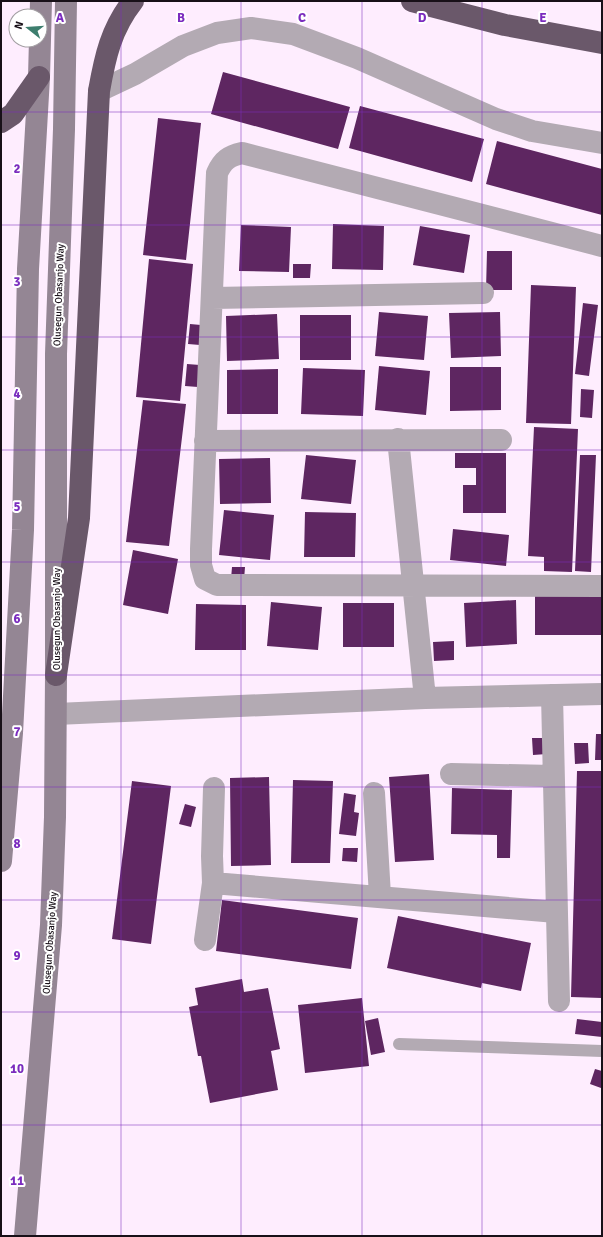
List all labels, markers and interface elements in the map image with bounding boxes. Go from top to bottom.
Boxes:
north arrow [8,8,48,48]
text: A [56,10,65,26]
text: B [177,10,185,26]
text: C [298,10,306,26]
text: D [418,10,427,26]
text: E [539,10,547,26]
text: N [12,20,26,31]
text: 2 [13,161,21,177]
street label: Olusegun Obasanjo Way [51,243,67,346]
text: 3 [13,274,21,290]
text: 4 [13,386,21,402]
text: 5 [13,499,21,515]
street label: Olusegun Obasanjo Way [51,567,63,670]
text: 6 [13,611,21,627]
text: 7 [13,724,21,740]
text: 8 [13,836,21,852]
street label: Olusegun Obasanjo Way [40,891,60,995]
text: 9 [13,948,21,964]
text: 10 [10,1061,24,1077]
text: 11 [10,1173,24,1189]

